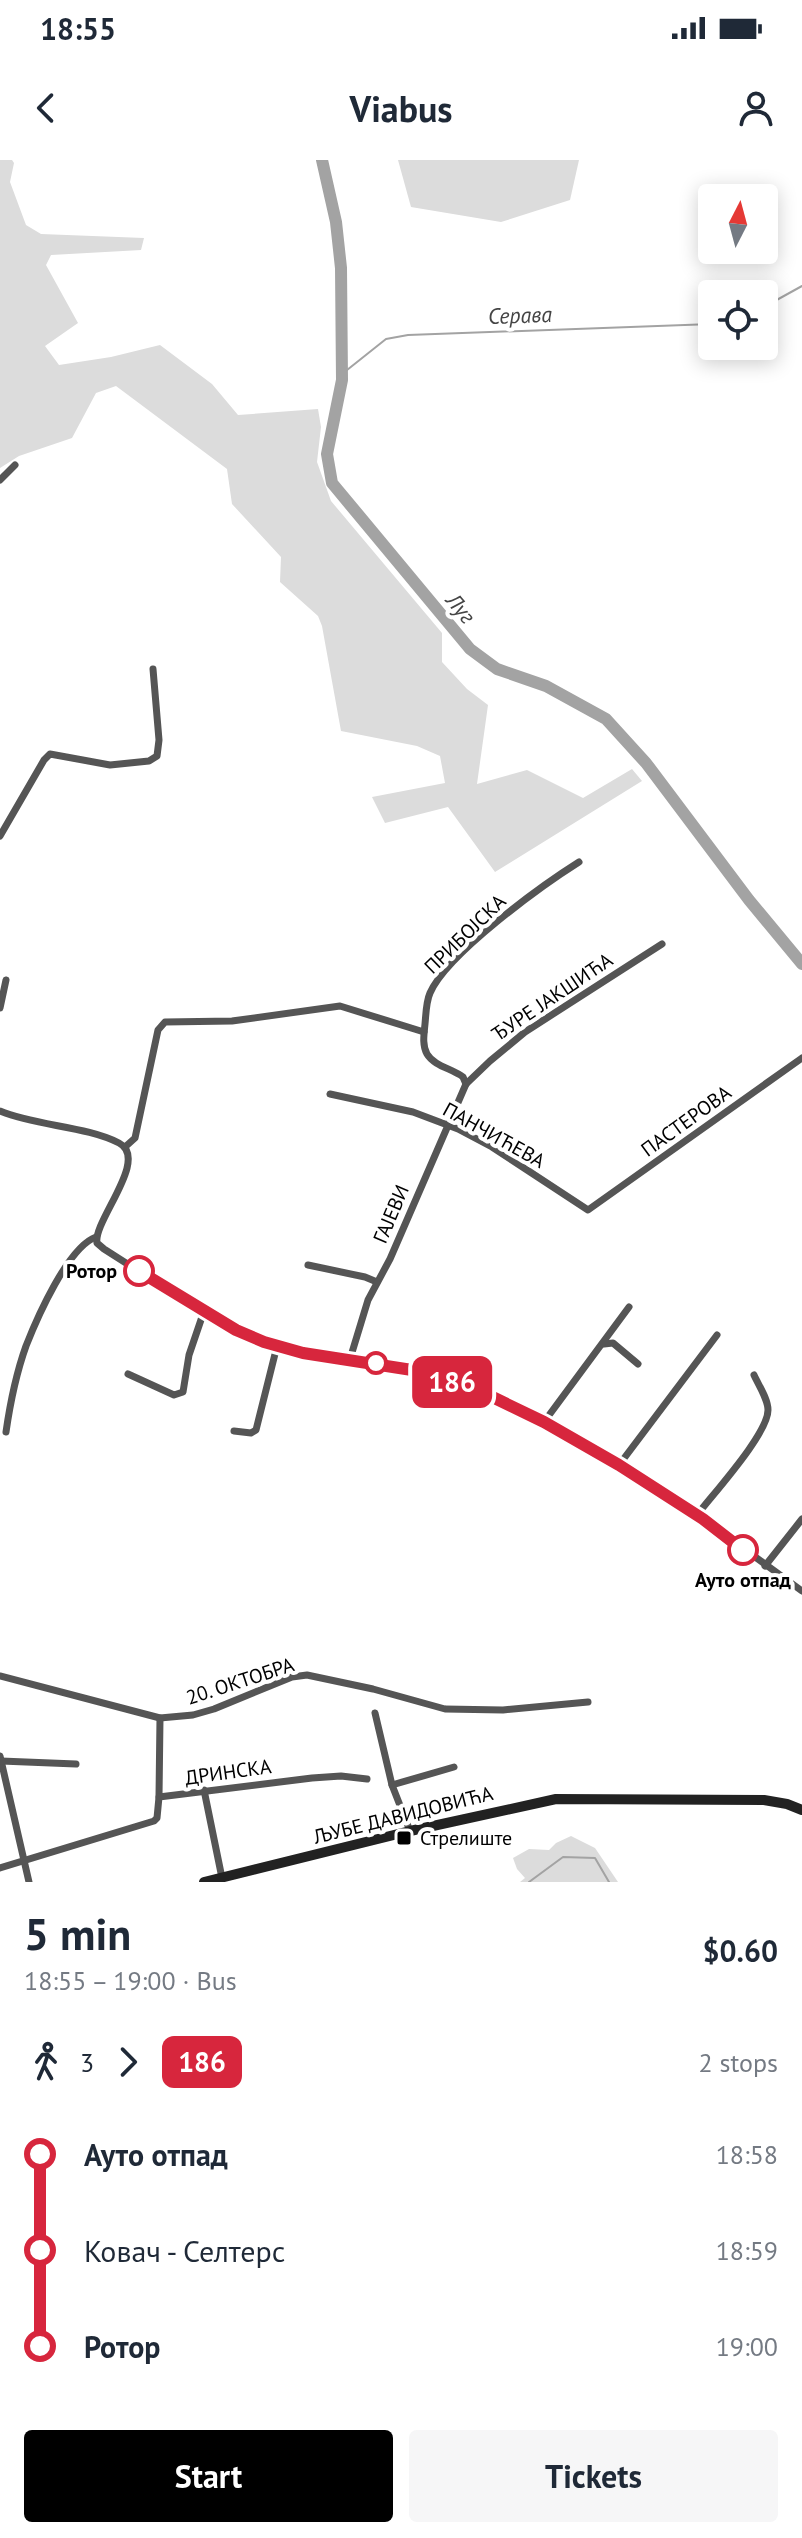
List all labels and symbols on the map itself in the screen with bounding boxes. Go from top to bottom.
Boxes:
north arrow [698,184,778,264]
water label: Серава [488,300,553,330]
water label: Луг [439,586,482,629]
street label: ПРИБОЈСКА [419,888,512,979]
street label: ЂУРЕ ЈАКШИЋА [487,947,618,1047]
street label: ПАСТЕРОВА [636,1079,736,1162]
street label: ПАНЧИЋЕВА [438,1096,550,1174]
street label: ГАЈЕВИ [367,1181,415,1247]
marker: Ротор [124,1256,154,1286]
place label: Ротор [66,1258,117,1284]
unlabelled marker [365,1352,387,1374]
line badge: 186 [406,1356,498,1408]
marker: Ауто отпад [728,1535,758,1565]
place label: Ауто отпад [695,1567,792,1593]
street label: 20. ОКТОБРА [183,1651,298,1711]
street label: ДРИНСКА [183,1753,273,1791]
street label: ЉУБЕ ДАВИДОВИЋА [310,1780,496,1850]
place label: Стрелиште [420,1825,512,1851]
marker: Стрелиште [395,1829,413,1847]

